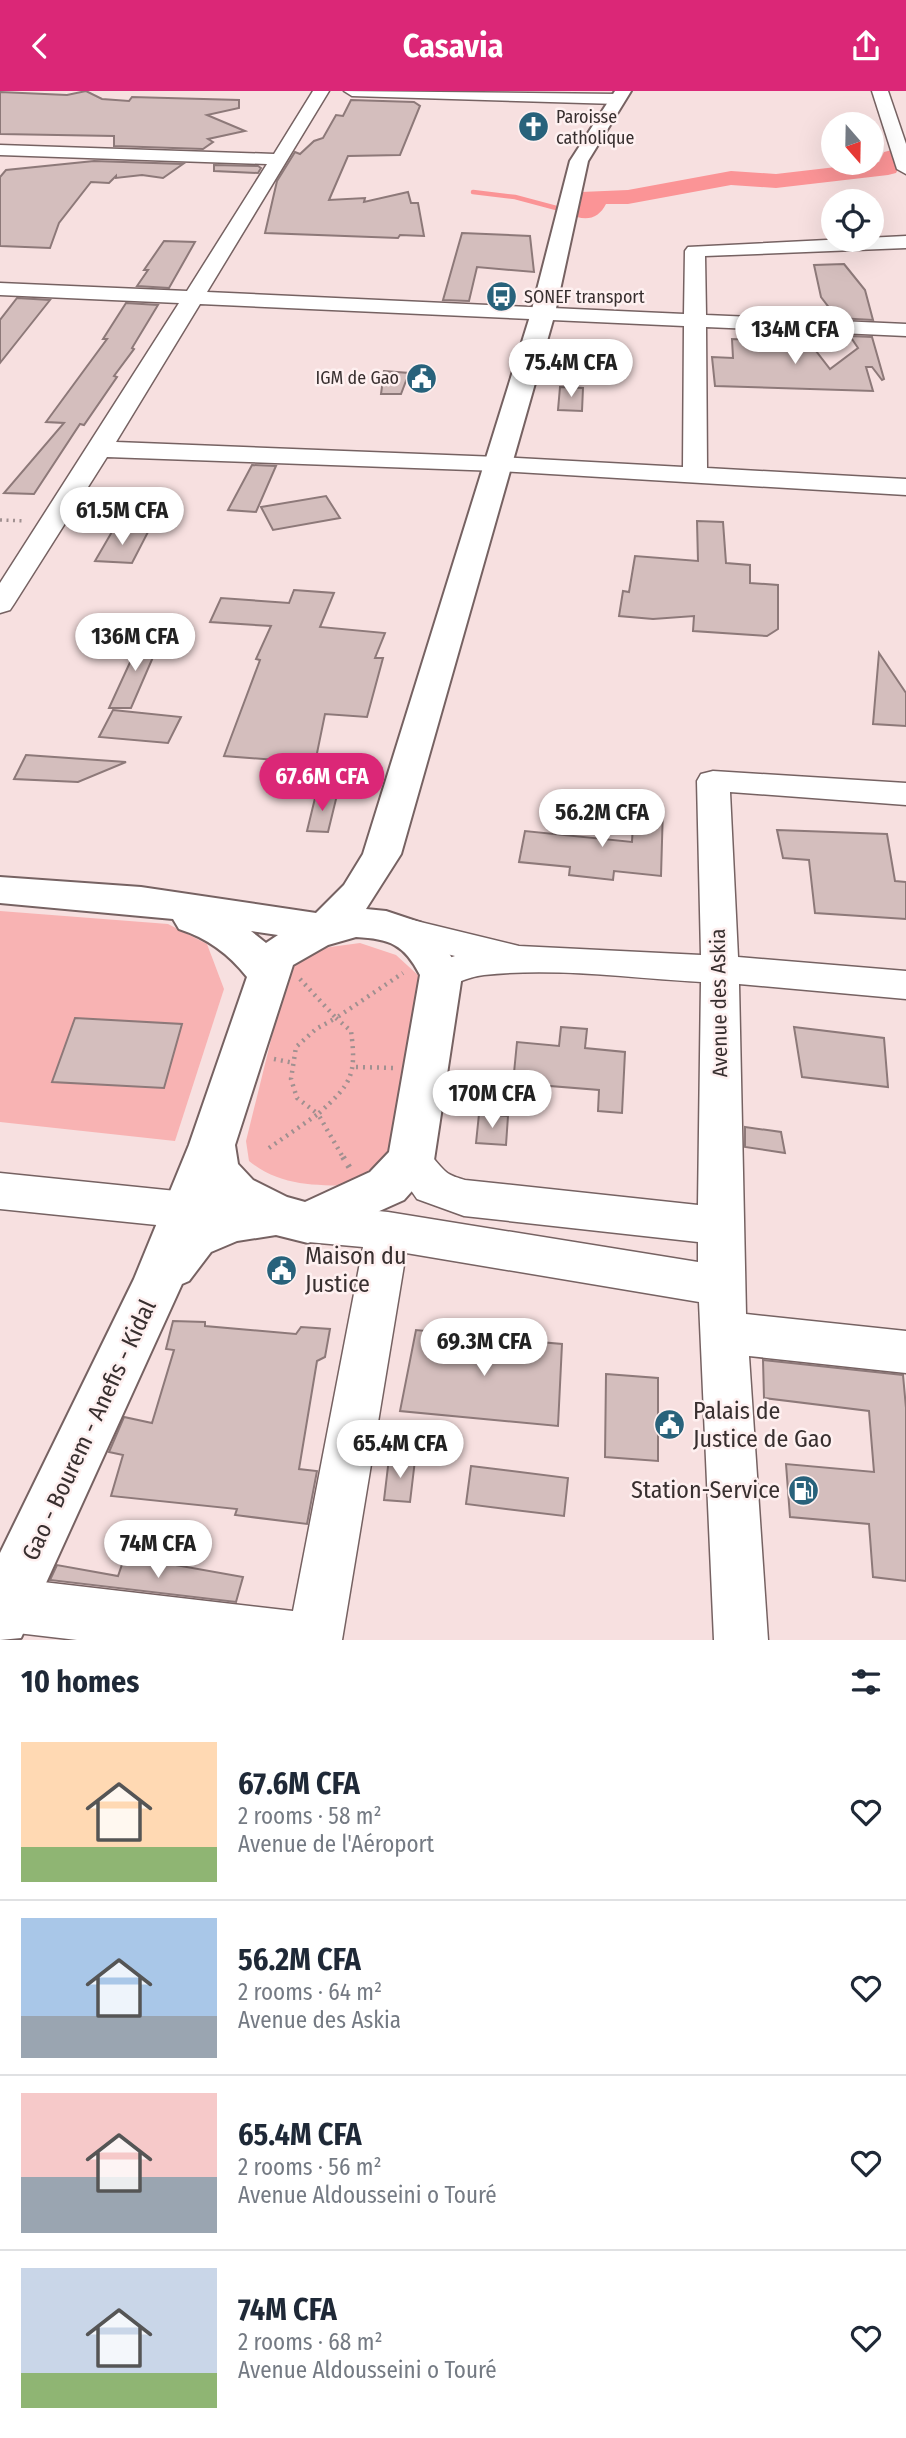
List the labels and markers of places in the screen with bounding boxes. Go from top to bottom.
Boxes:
place label: Paroisse catholique [556,106,635,149]
church icon: Paroisse catholique [516,110,550,144]
bus stop icon: SONEF transport [484,280,518,314]
place label: SONEF transport [524,286,645,308]
pin: 134M CFA [723,307,867,366]
pin: 75.4M CFA [491,339,651,399]
public building icon: IGM de Gao [405,361,439,395]
place label: IGM de Gao [316,367,399,389]
pin: 61.5M CFA [42,487,202,547]
pin: 136M CFA [63,613,207,673]
pin: 67.6M CFA [242,753,402,813]
pin: 56.2M CFA [522,789,682,849]
pin: 170M CFA [420,1070,564,1130]
place label: Maison du Justice [305,1242,406,1298]
public building icon: Maison du Justice [265,1253,299,1287]
pin: 69.3M CFA [404,1319,564,1378]
place label: Palais de Justice de Gao [693,1397,832,1453]
public building icon: Palais de Justice de Gao [653,1408,687,1442]
pin: 65.4M CFA [320,1421,480,1480]
fuel station icon: Station-Service [786,1473,820,1507]
place label: Station-Service [631,1476,780,1504]
pin: 74M CFA [93,1521,223,1580]

